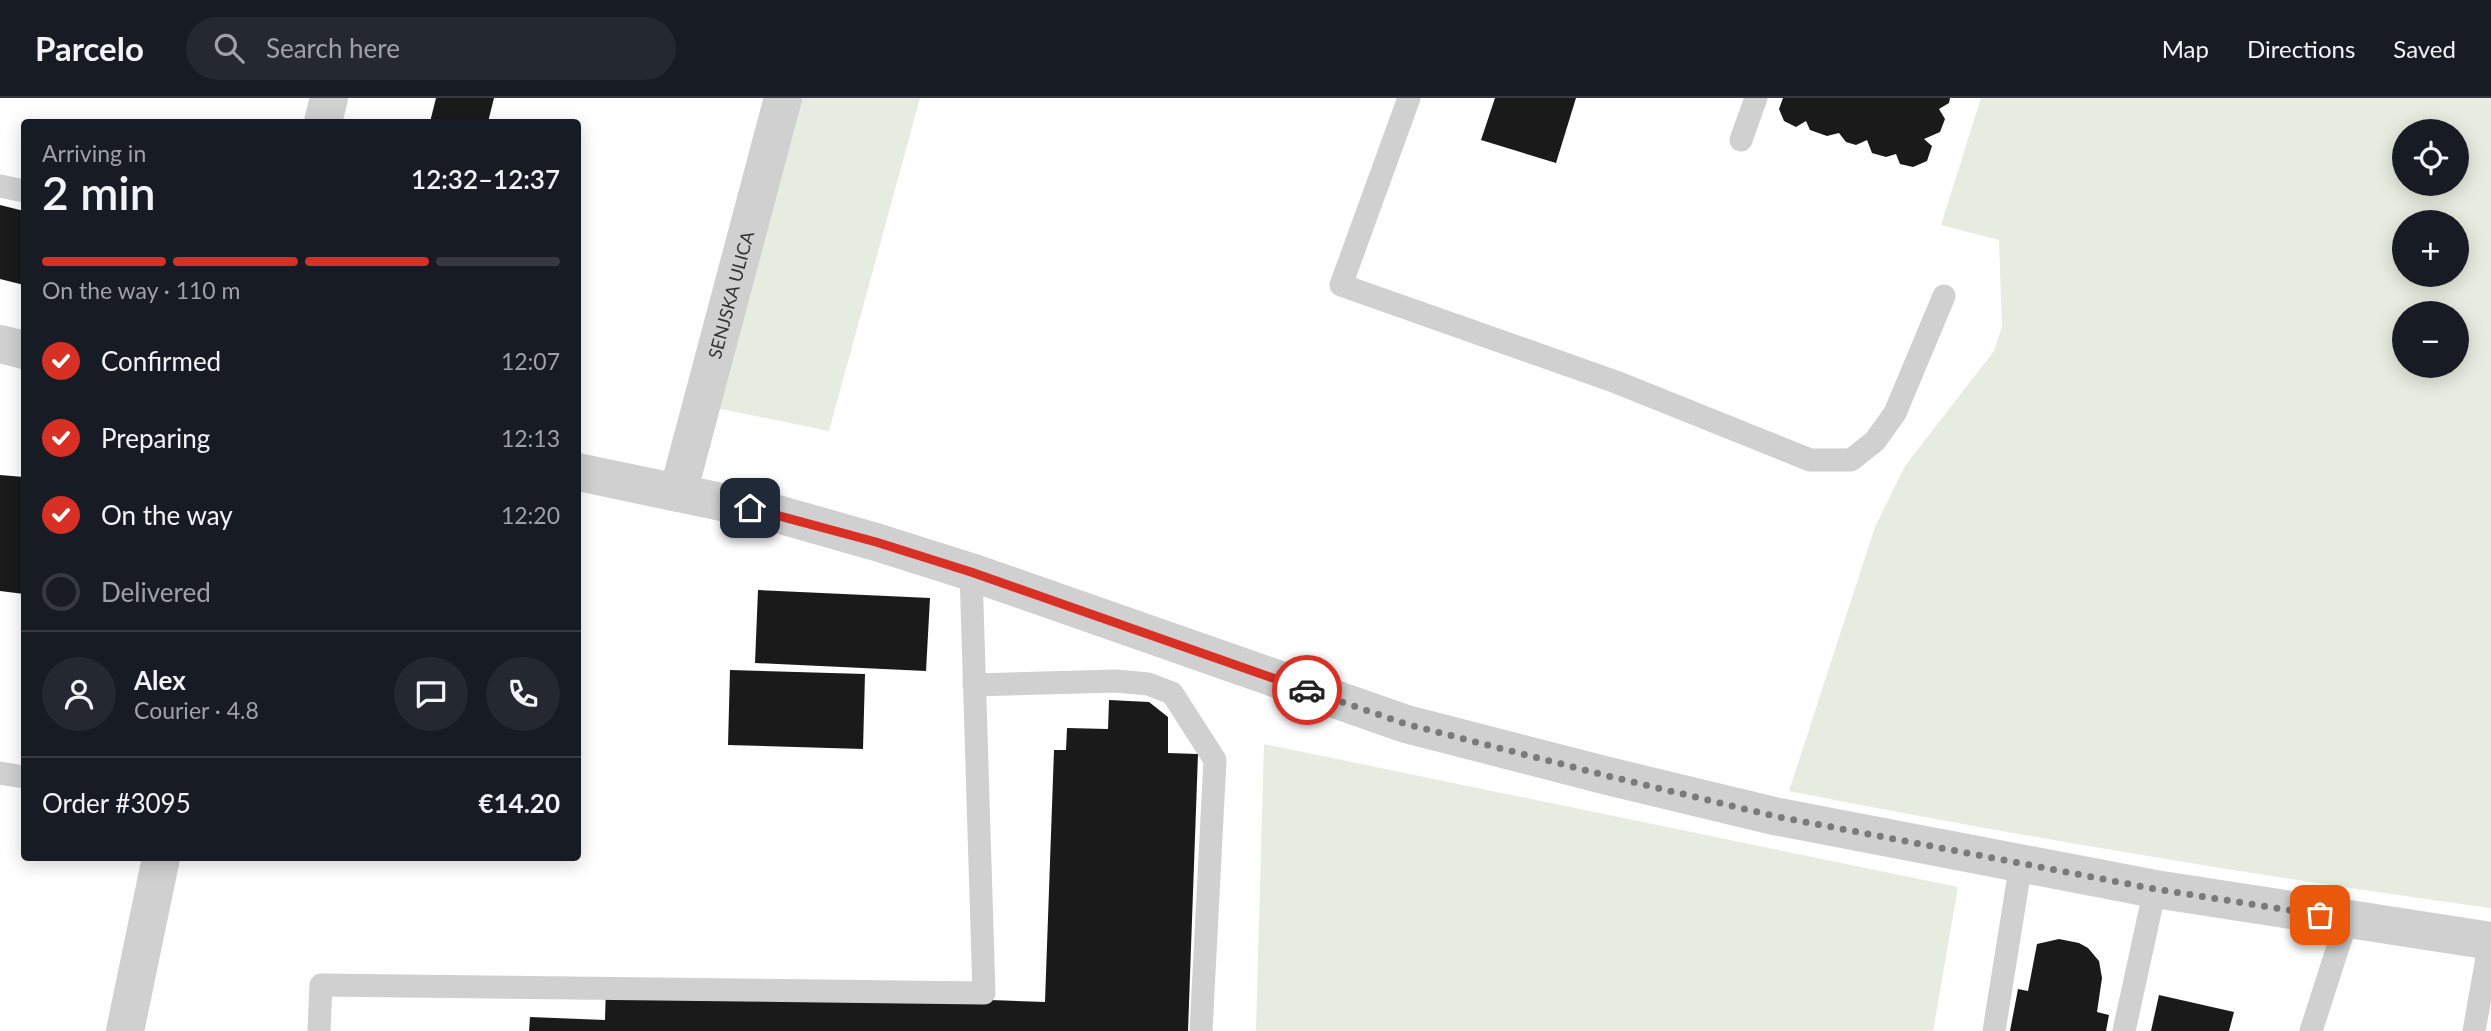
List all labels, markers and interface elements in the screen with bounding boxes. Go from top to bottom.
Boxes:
search box [186,17,676,80]
text: Parcelo [35,28,144,68]
icon: search [210,29,248,67]
text: Search here [266,32,400,64]
text: Map [2162,34,2209,63]
text: Directions [2247,34,2355,63]
text: Saved [2393,34,2456,63]
map controls [2392,119,2469,378]
button: locate [2392,119,2469,196]
text: Arriving in [42,139,146,167]
text: 12:32–12:37 [411,163,560,195]
text: 2 min [42,165,156,220]
button: + [2392,210,2469,287]
street label: SENJSKA ULICA [703,228,758,361]
text: On the way · 110 m [42,276,241,304]
button: − [2392,301,2469,378]
icon: check [42,342,80,380]
text: Confirmed [101,345,221,377]
text: 12:07 [501,347,560,375]
icon: check [42,419,80,457]
text: Preparing [101,422,210,454]
text: 12:13 [501,424,560,452]
pin [720,478,780,538]
icon: home [731,489,769,527]
icon: check [42,496,80,534]
text: On the way [101,499,233,531]
text: 12:20 [501,501,560,529]
text: Delivered [101,576,211,608]
courier [1272,655,1342,725]
button: person [42,657,116,731]
button: chat [394,657,468,731]
button: phone [486,657,560,731]
text: Alex [134,664,186,696]
icon: car [1288,671,1326,709]
text: Courier · 4.8 [134,696,259,724]
text: Order #3095 [42,787,191,819]
text: €14.20 [478,787,560,819]
pin [2290,885,2350,945]
icon: bag [2301,896,2339,934]

